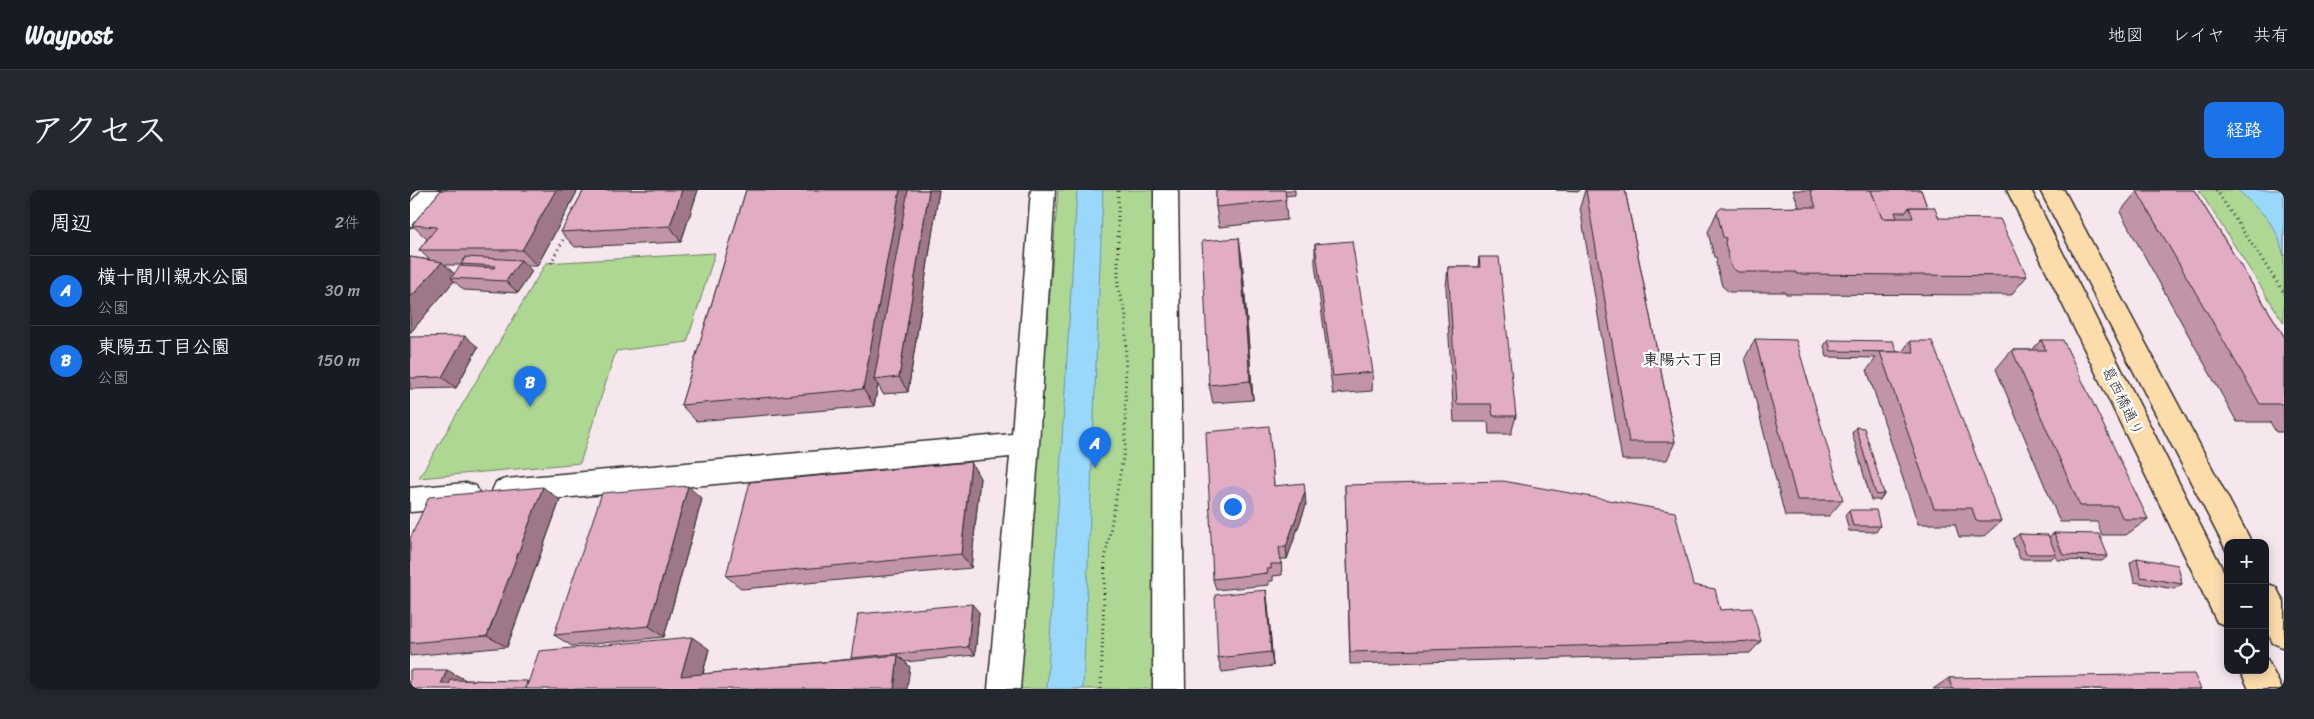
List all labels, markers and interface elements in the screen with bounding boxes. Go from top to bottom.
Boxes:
text: Waypost [25,14,113,56]
text: 地図 [2108,19,2144,51]
text: レイヤ [2172,19,2225,51]
text: 共有 [2253,19,2289,51]
text: アクセス [30,99,168,161]
button: 経路 [2204,102,2284,158]
text: 周辺 [50,204,92,242]
text: 2件 [335,208,360,237]
text: 横十間川親水公園 [97,260,249,293]
text: A [61,276,71,305]
text: 30 m [325,276,360,305]
text: 公園 [97,293,129,322]
text: 東陽五丁目公園 [97,330,230,363]
district label: 東陽六丁目 [1643,345,1723,374]
text: B [61,346,71,375]
text: 150 m [317,346,360,375]
street label: 葛西橋通り [2095,362,2151,440]
text: 公園 [97,363,129,392]
pin: B [514,366,546,407]
pin: A [1079,427,1111,468]
your location [1220,494,1246,520]
map controls [2224,539,2269,674]
button: + [2224,539,2269,584]
button: − [2224,584,2269,629]
button: locate [2224,629,2269,674]

